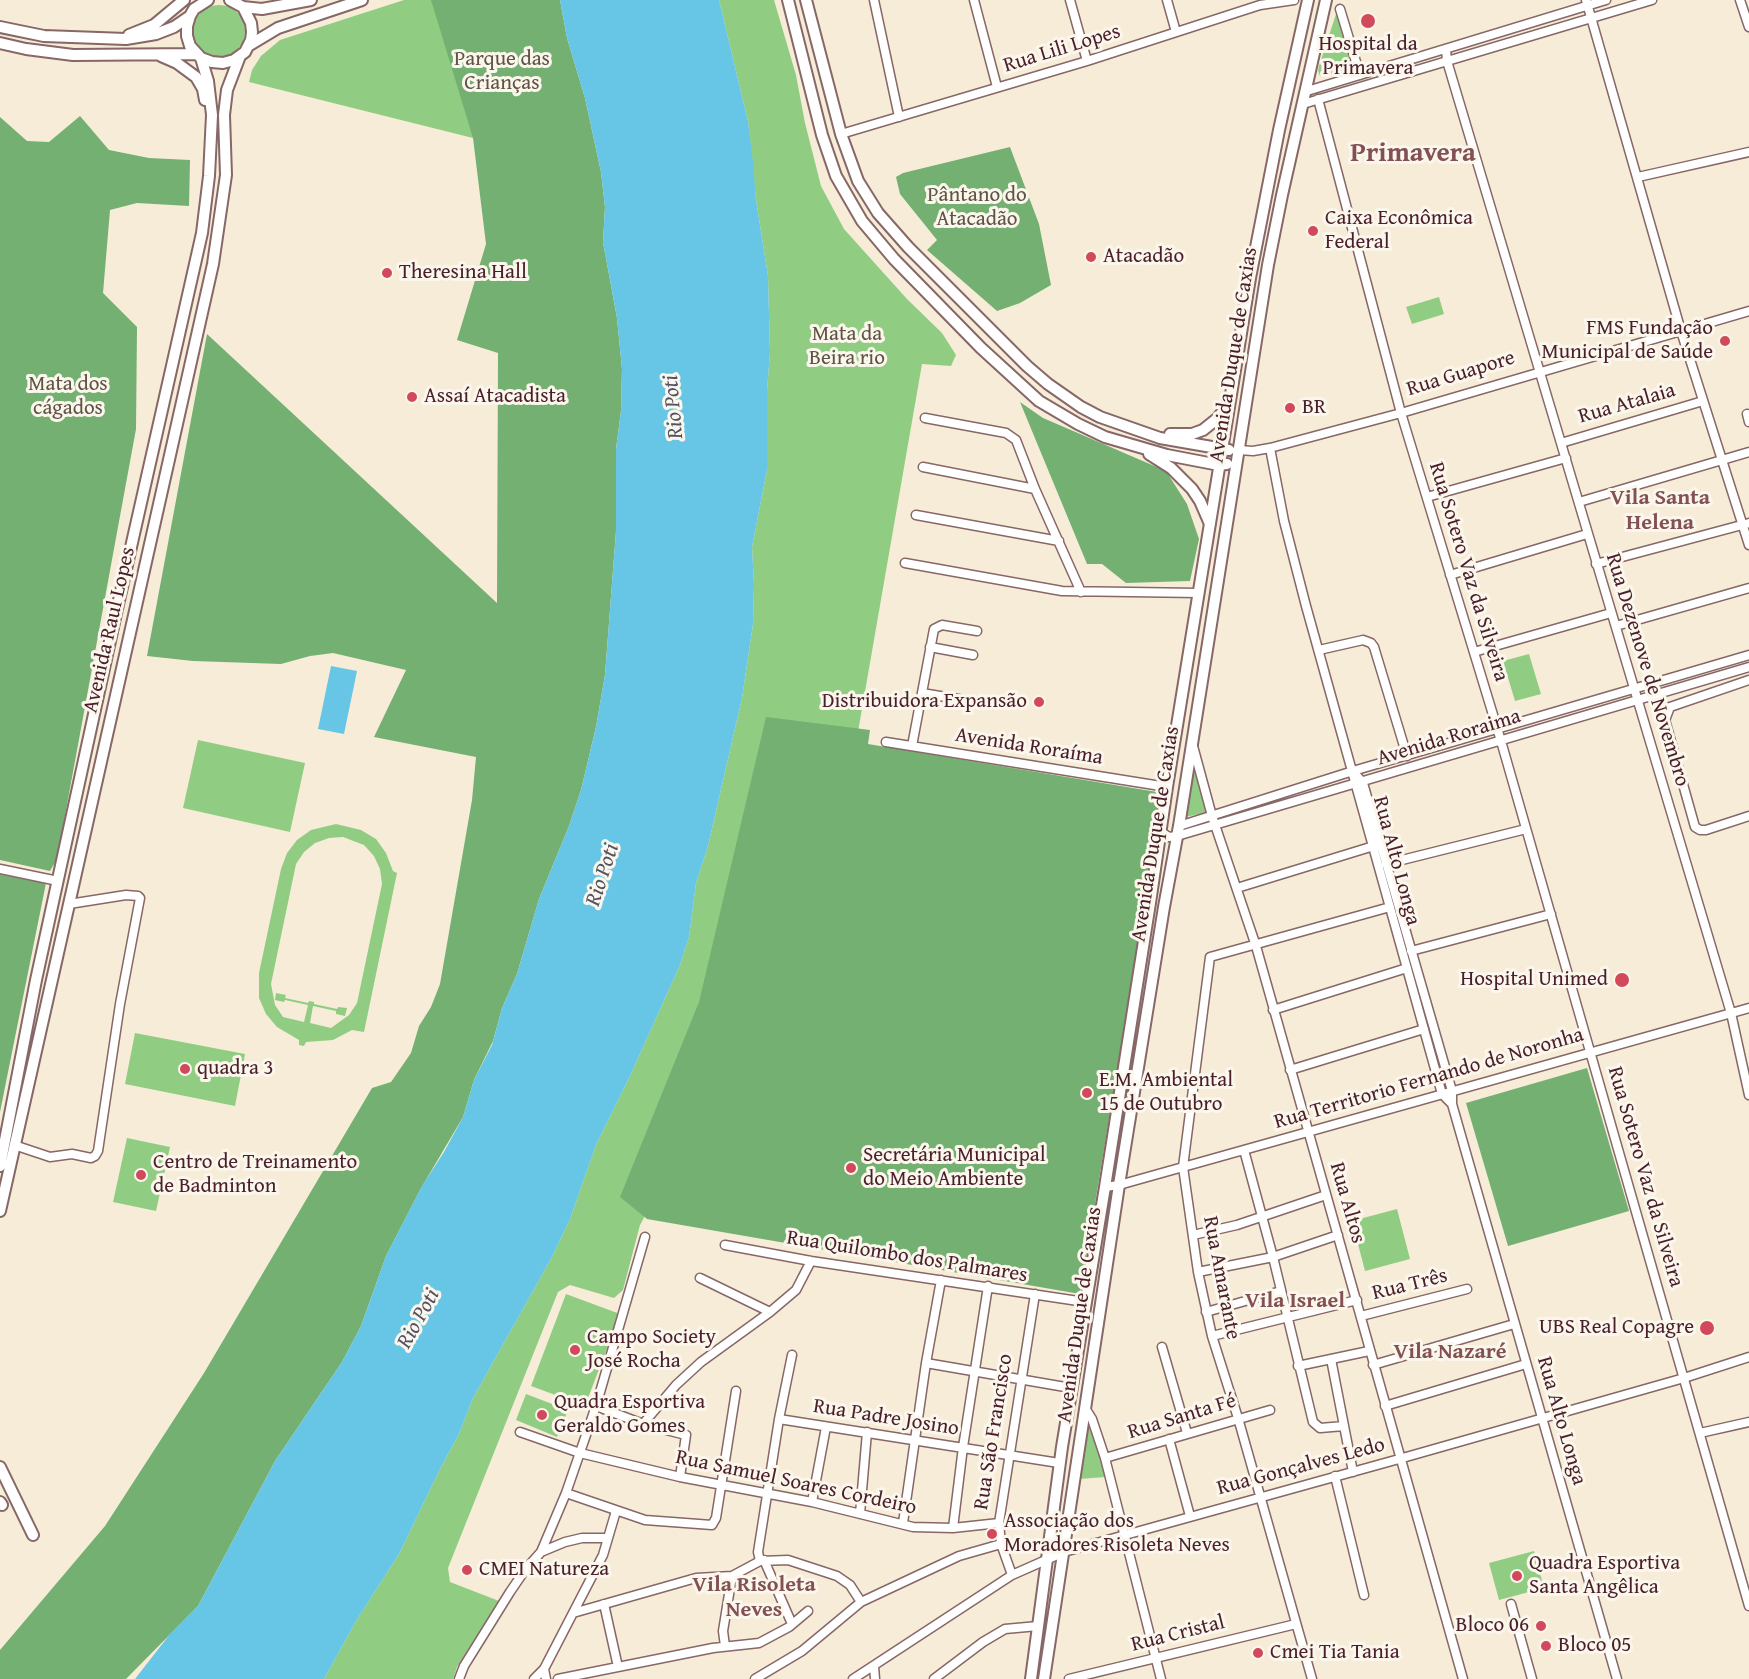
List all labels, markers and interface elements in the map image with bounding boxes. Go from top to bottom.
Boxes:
marker: Hospital da Primavera [1359,12,1377,30]
street label: Rua Lili Lopes [1000,19,1124,79]
place label: Hospital da Primavera [1318,32,1418,82]
park label: Parque das Crianças [454,47,550,97]
district label: Primavera [1350,138,1476,170]
park label: Pântano do Atacadão [927,183,1027,233]
place label: Caixa Econômica Federal [1325,206,1473,256]
marker: Caixa Econômica Federal [1306,224,1320,238]
place label: Atacadão [1103,244,1184,270]
street label: Avenida Duque de Caxias [1205,245,1263,465]
marker: Atacadão [1084,250,1098,264]
place label: Theresina Hall [399,260,527,286]
marker: Theresina Hall [380,266,394,280]
place label: FMS Fundação Municipal de Saúde [1541,316,1713,366]
park label: Mata da Beira rio [809,322,885,372]
marker: FMS Fundação Municipal de Saúde [1718,334,1732,348]
street label: Rua Guapore [1404,346,1518,402]
park label: Mata dos cágados [28,372,108,422]
water label: Rio Poti [658,374,690,440]
street label: Rua Atalaia [1576,378,1678,430]
place label: Assaí Atacadista [424,384,566,410]
marker: Assaí Atacadista [405,390,419,404]
place label: BR [1302,395,1326,421]
marker: BR [1283,401,1297,415]
street label: Rua Sotero Vaz da Silveira [1423,459,1513,685]
district label: Vila Santa Helena [1610,485,1710,536]
street label: Avenida Raul Lopes [79,545,141,715]
street label: Rua Dezenove de Novembro [1599,550,1695,790]
place label: Distribuidora Expansão [822,689,1027,715]
marker: Distribuidora Expansão [1032,695,1046,709]
street label: Avenida Roraima [1374,704,1524,772]
street label: Avenida Roraíma [953,723,1105,771]
street label: Avenida Duque de Caxias [1127,724,1185,944]
street label: Rua Alto Longa [1367,794,1425,928]
water label: Rio Poti [581,840,625,910]
place label: Hospital Unimed [1460,967,1608,993]
marker: Hospital Unimed [1613,971,1631,989]
street label: Rua Territorio Fernando de Noronha [1271,1023,1587,1135]
place label: quadra 3 [197,1056,274,1082]
marker: quadra 3 [178,1062,192,1076]
street label: Rua Sotero Vaz da Silveira [1601,1064,1689,1290]
place label: E.M. Ambiental 15 de Outubro [1099,1068,1233,1118]
marker: E.M. Ambiental 15 de Outubro [1080,1086,1094,1100]
place label: Secretária Municipal do Meio Ambiente [863,1143,1046,1193]
place label: Centro de Treinamento de Badminton [153,1150,357,1200]
street label: Rua Altos [1323,1160,1371,1246]
marker: Secretária Municipal do Meio Ambiente [844,1161,858,1175]
marker: Centro de Treinamento de Badminton [134,1168,148,1182]
street label: Avenida Duque de Caxias [1052,1205,1108,1425]
street label: Rua Amarante [1197,1214,1245,1342]
street label: Rua Quilombo dos Palmares [785,1226,1029,1288]
street label: Rua Três [1370,1264,1450,1306]
water label: Rio Poti [392,1285,446,1353]
district label: Vila Israel [1245,1288,1345,1314]
place label: UBS Real Copagre [1539,1315,1694,1341]
marker: UBS Real Copagre [1698,1319,1716,1337]
place label: Campo Society José Rocha [587,1325,716,1375]
district label: Vila Nazaré [1393,1339,1507,1365]
marker: Campo Society José Rocha [568,1343,582,1357]
street label: Rua São Francisco [969,1352,1019,1512]
street label: Rua Alto Longa [1531,1354,1591,1488]
street label: Rua Santa Fé [1125,1389,1239,1445]
place label: Quadra Esportiva Geraldo Gomes [554,1390,705,1440]
street label: Rua Padre Josino [811,1394,961,1442]
marker: Quadra Esportiva Geraldo Gomes [535,1408,549,1422]
street label: Rua Gonçalves Ledo [1214,1432,1388,1502]
street label: Rua Samuel Soares Cordeiro [673,1445,919,1521]
place label: Associação dos Moradores Risoleta Neves [1004,1509,1230,1559]
marker: Associação dos Moradores Risoleta Neves [985,1527,999,1541]
place label: Quadra Esportiva Santa Angêlica [1529,1551,1680,1601]
place label: CMEI Natureza [479,1557,609,1583]
marker: CMEI Natureza [460,1563,474,1577]
marker: Quadra Esportiva Santa Angêlica [1510,1569,1524,1583]
district label: Vila Risoleta Neves [692,1572,816,1624]
street label: Rua Cristal [1129,1610,1227,1658]
place label: Bloco 06 [1456,1613,1529,1639]
marker: Bloco 06 [1534,1619,1548,1633]
place label: Bloco 05 [1558,1633,1631,1659]
marker: Bloco 05 [1539,1639,1553,1653]
place label: Cmei Tia Tania [1270,1640,1400,1666]
marker: Cmei Tia Tania [1251,1646,1265,1660]

